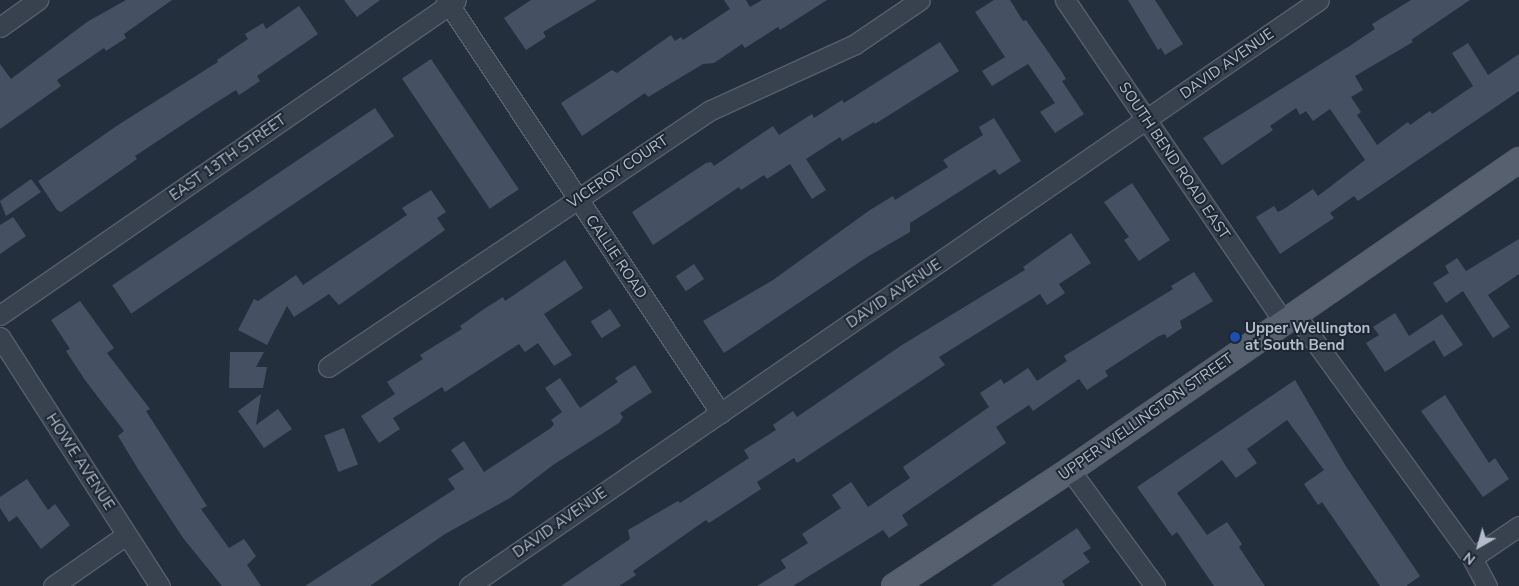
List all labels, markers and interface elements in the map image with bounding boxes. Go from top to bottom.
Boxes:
street label: DAVID AVENUE [1177,25,1277,103]
street label: SOUTH BEND ROAD EAST [1115,79,1233,243]
street label: EAST 13TH STREET [166,111,290,205]
street label: VICEROY COURT [564,132,672,212]
street label: CALLIE ROAD [581,212,651,302]
street label: DAVID AVENUE [843,256,945,332]
place label: Upper Wellington at South Bend [1245,319,1370,354]
marker: Upper Wellington at South Bend [1229,331,1241,343]
street label: UPPER WELLINGTON STREET [1055,350,1237,484]
street label: HOWE AVENUE [42,410,118,514]
street label: DAVID AVENUE [510,484,610,562]
north arrow [1454,521,1504,571]
text: N [1459,548,1479,569]

